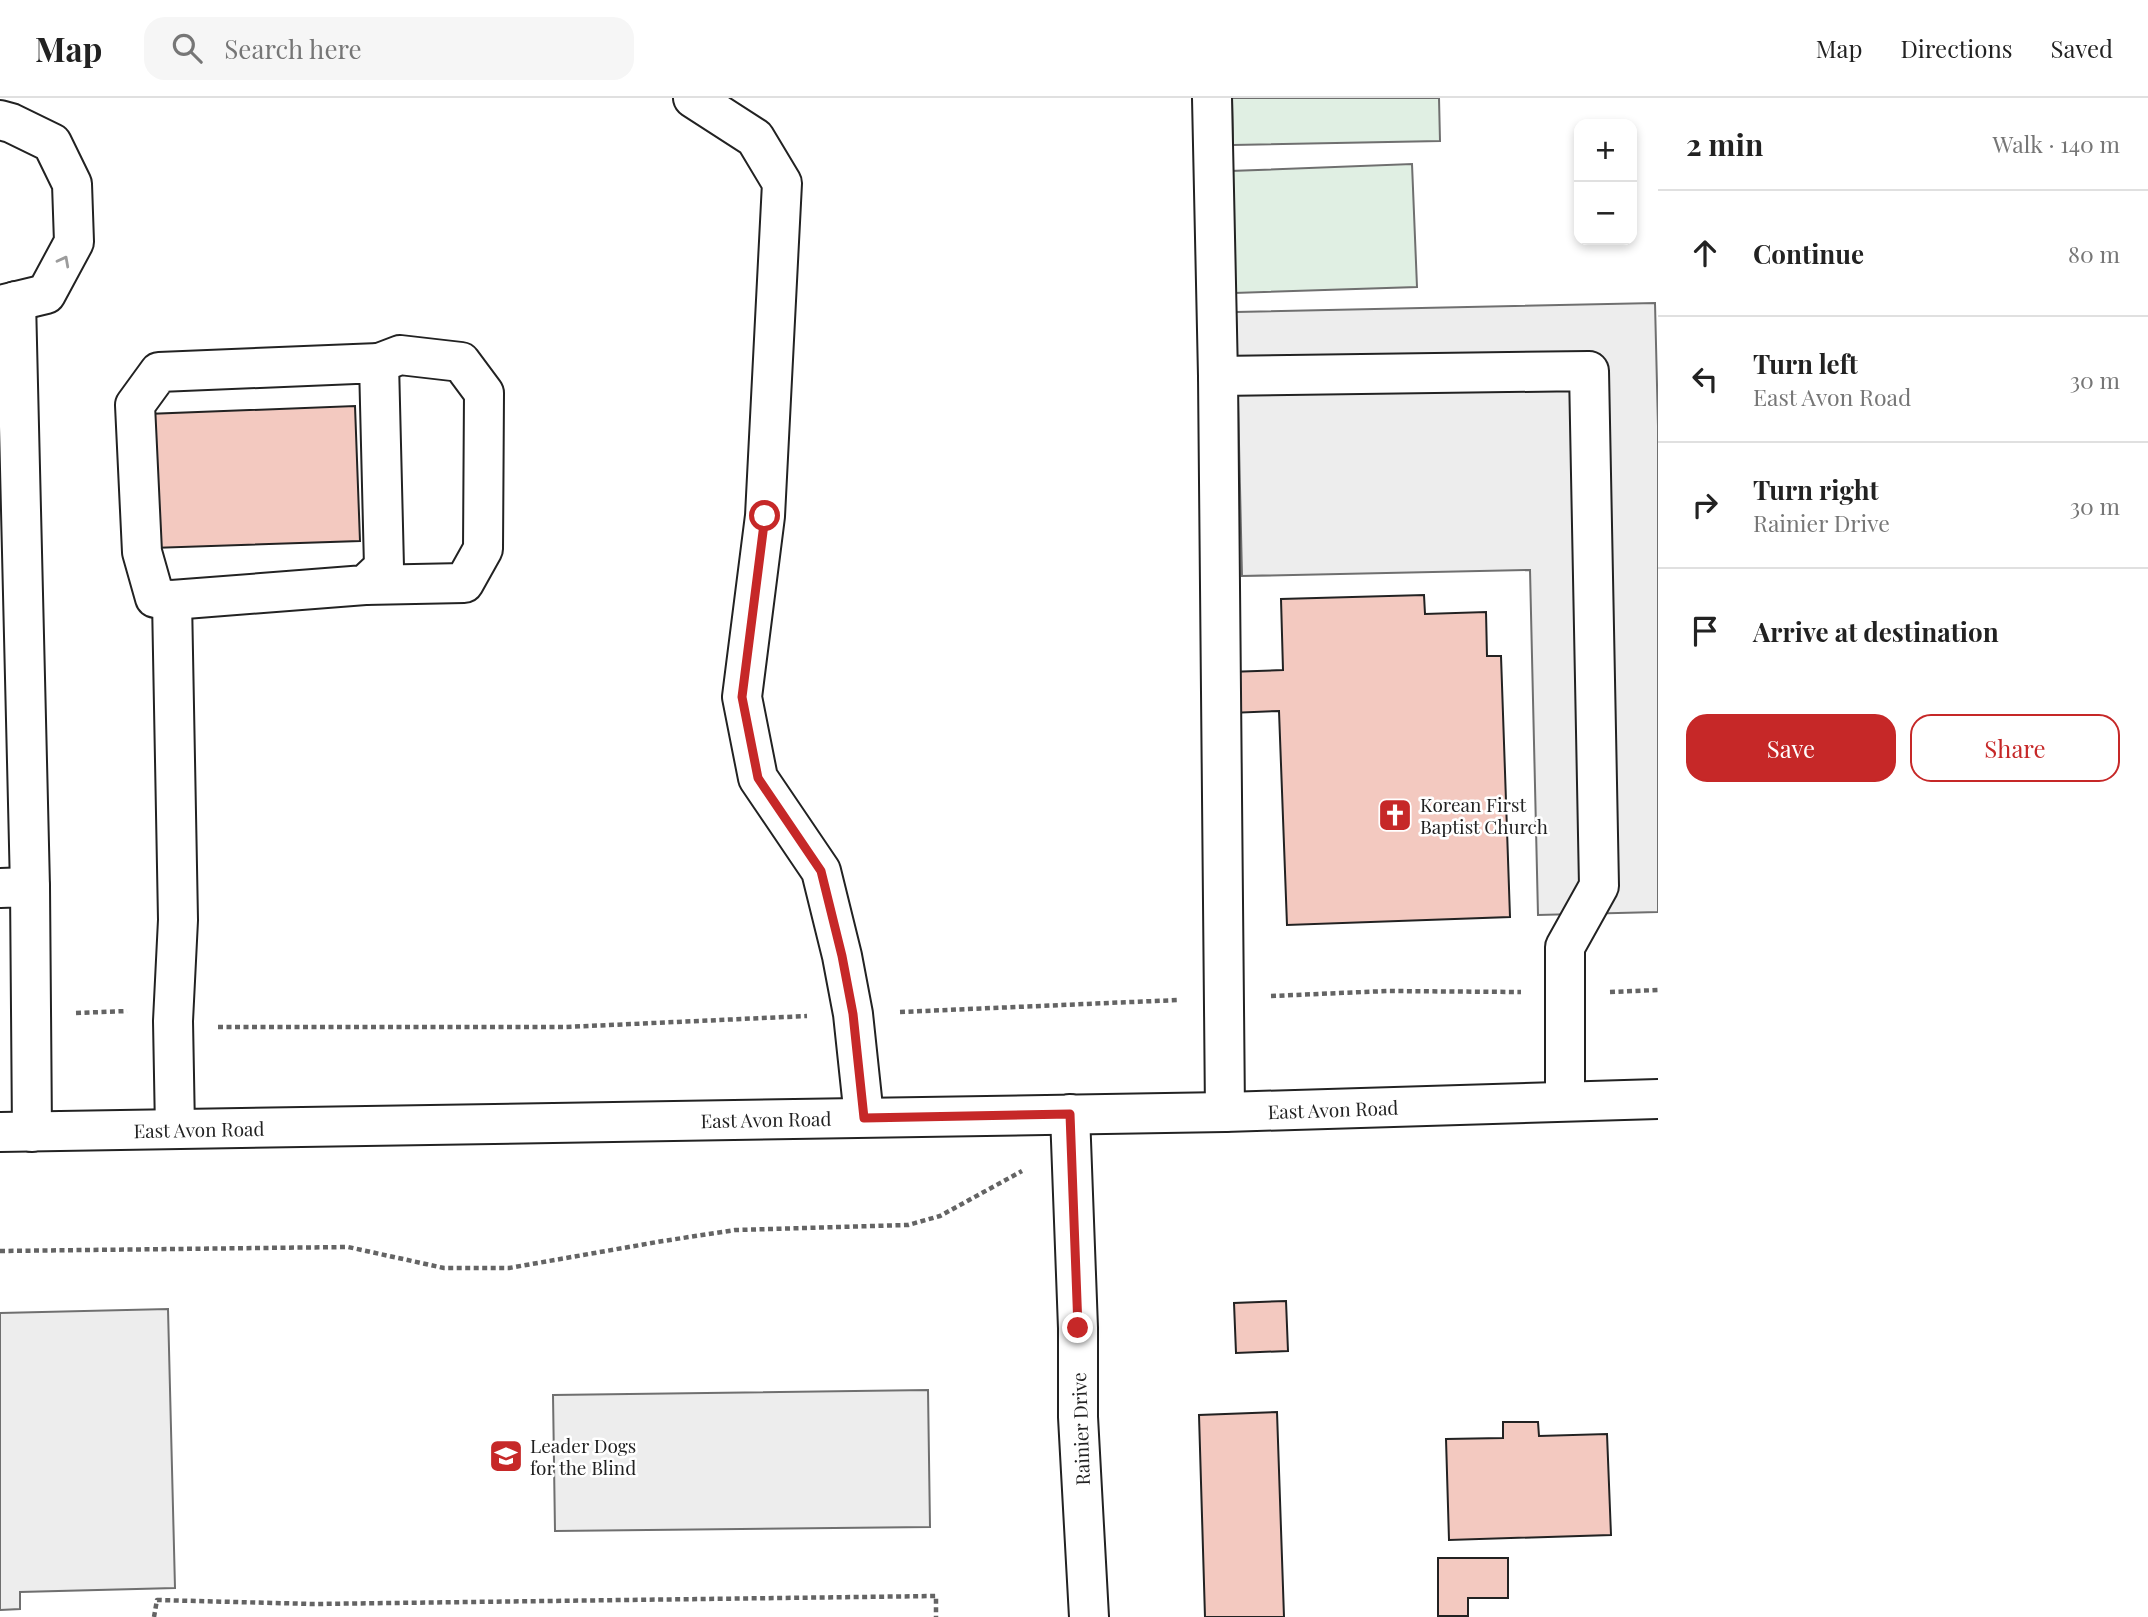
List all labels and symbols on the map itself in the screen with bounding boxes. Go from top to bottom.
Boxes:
one-way arrow [56,256,69,268]
route start [749,500,780,531]
place label: Korean First Baptist Church [1420,791,1548,839]
church icon: Korean First Baptist Church [1376,796,1414,834]
street label: East Avon Road [1267,1094,1399,1124]
street label: East Avon Road [700,1105,832,1133]
street label: East Avon Road [133,1115,265,1143]
route end [1062,1312,1093,1343]
street label: Rainier Drive [1065,1372,1095,1486]
place label: Leader Dogs for the Blind [530,1432,636,1480]
school or university icon: Leader Dogs for the Blind [487,1437,525,1475]

